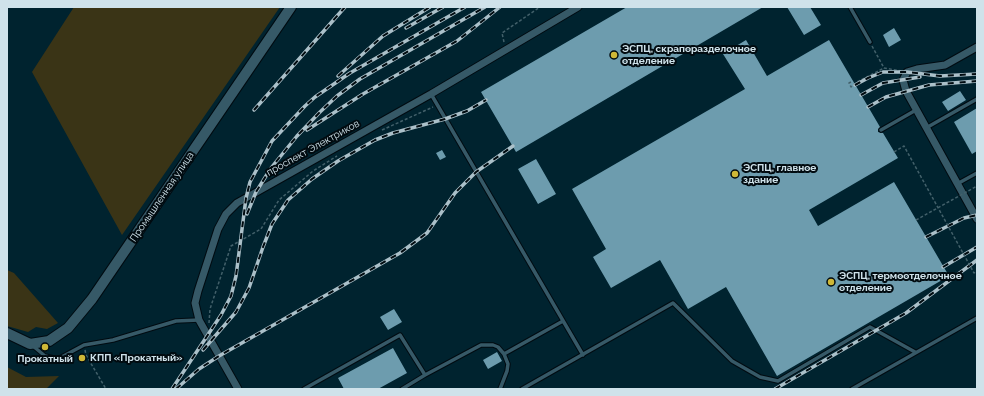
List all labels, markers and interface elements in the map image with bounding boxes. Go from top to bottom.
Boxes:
place label: ЭСПЦ, скрапоразделочное отделение [622,43,756,66]
marker: ЭСПЦ, скрапоразделочное отделение [609,50,619,60]
street label: проспект Электриков [264,117,362,179]
street label: Промышленная улица [127,150,197,244]
place label: ЭСПЦ, главное здание [743,162,816,186]
marker: ЭСПЦ, главное здание [730,169,740,179]
place label: ЭСПЦ, термоотделочное отделение [839,270,962,294]
marker: ЭСПЦ, термоотделочное отделение [826,277,836,287]
marker: Прокатный [40,342,50,352]
place label: КПП «Прокатный» [90,352,183,364]
place label: Прокатный [17,353,73,365]
marker: КПП «Прокатный» [77,353,87,363]

